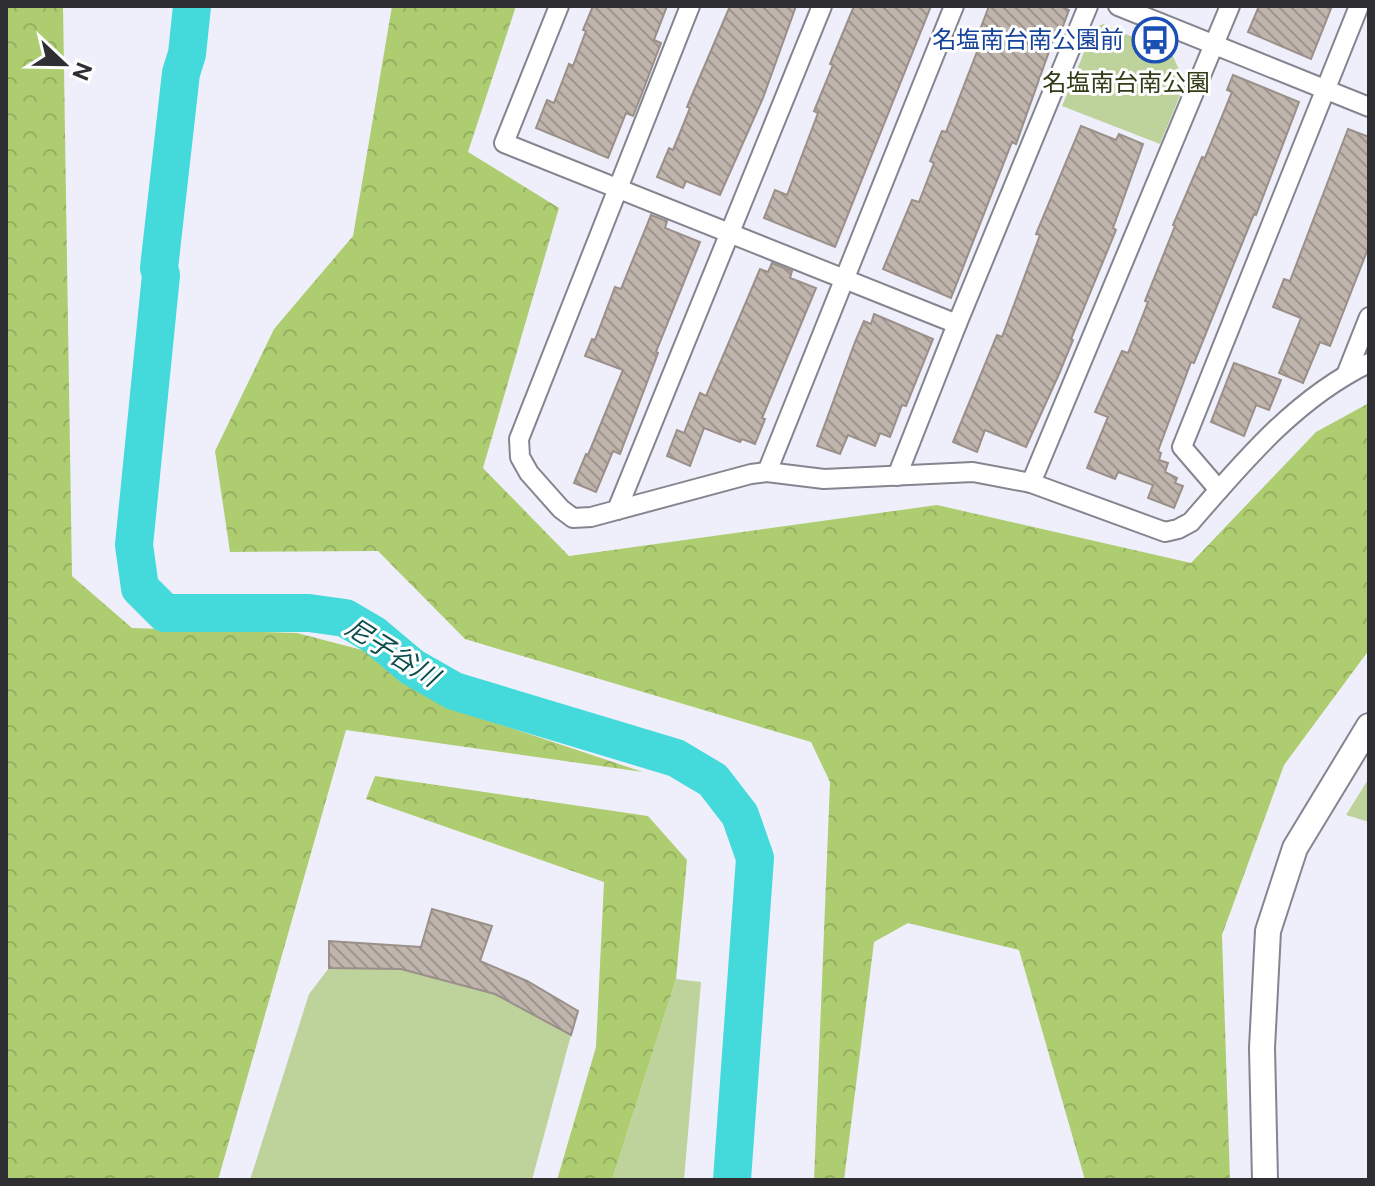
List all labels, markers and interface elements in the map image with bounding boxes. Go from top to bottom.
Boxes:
bus stop icon: 名塩南台南公園前 [1131,16,1179,64]
north arrow [24,24,104,104]
place label: 名塩南台南公園前 [932,25,1124,53]
text: N [67,59,98,84]
park label: 名塩南台南公園 [1042,68,1210,96]
water label: 尼子谷川 [340,611,447,694]

